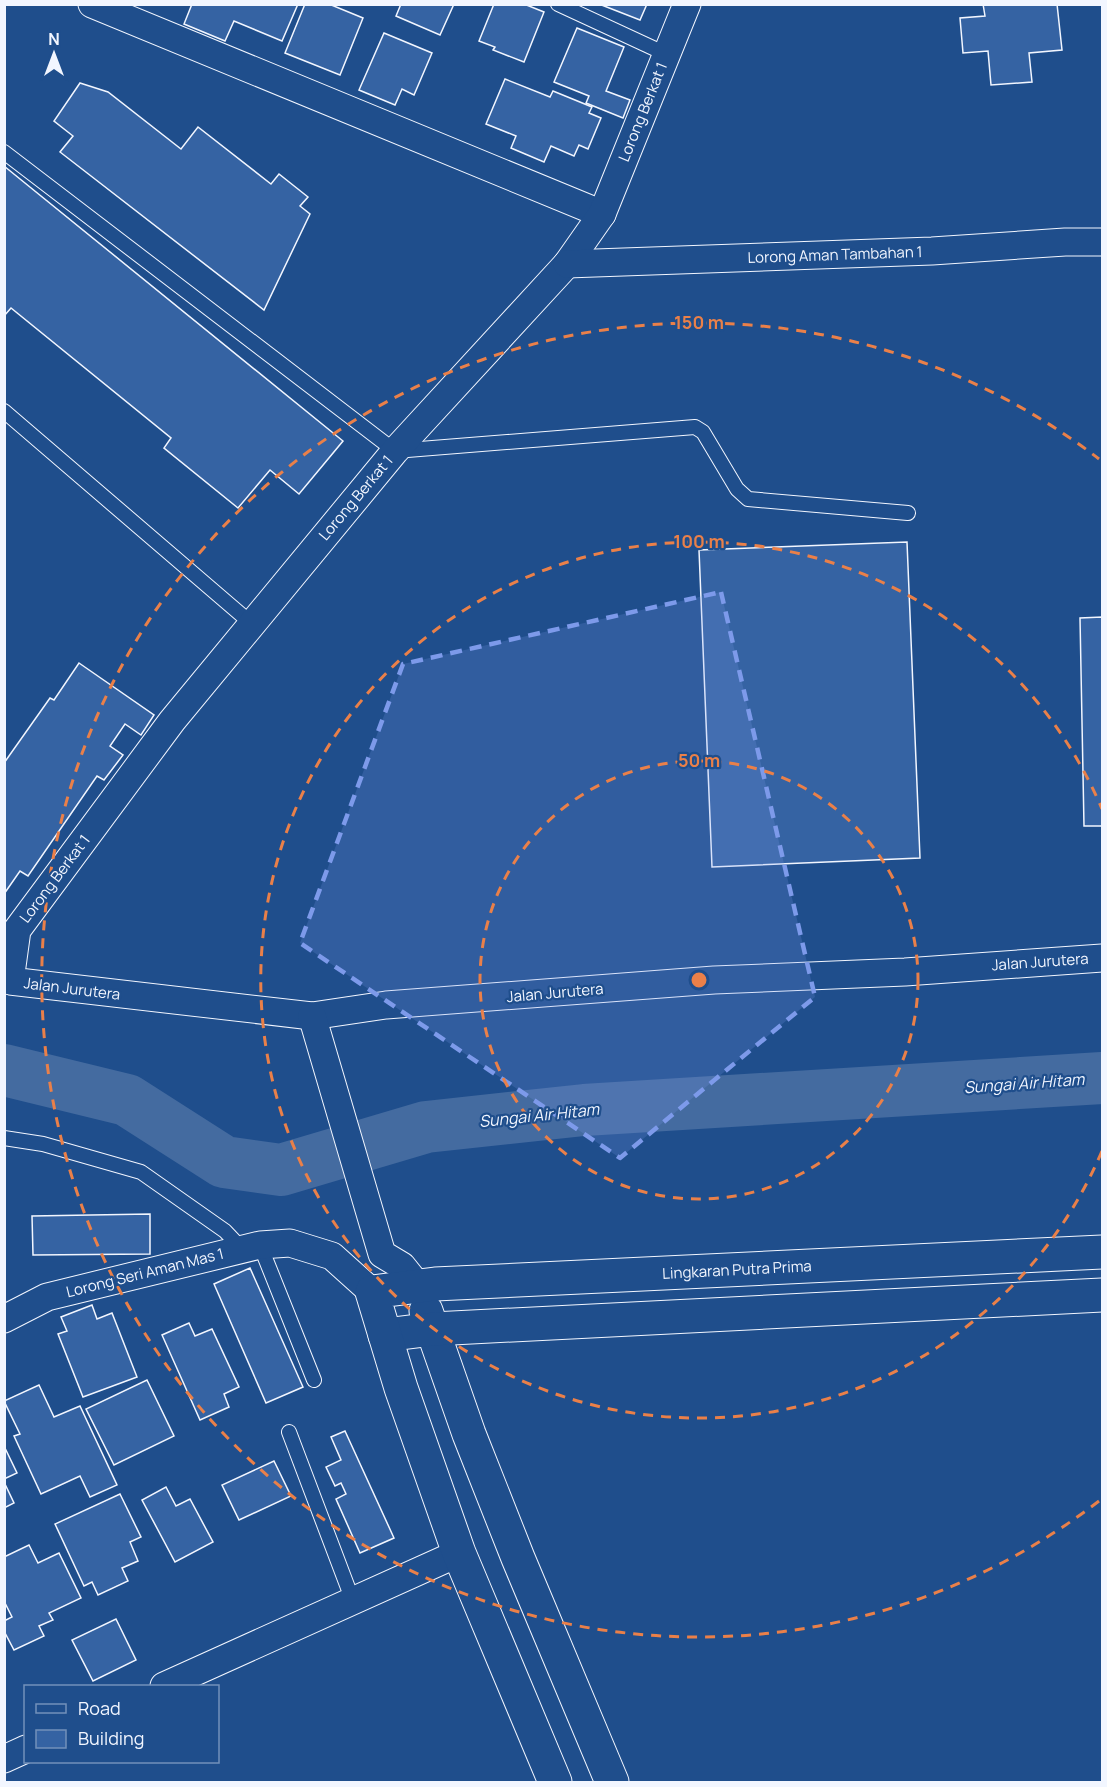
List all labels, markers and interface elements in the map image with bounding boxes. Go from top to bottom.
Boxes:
north arrow [24,24,84,84]
text: N [48,28,60,50]
street label: Lorong Berkat 1 [613,59,672,165]
street label: Lorong Aman Tambahan 1 [747,241,923,268]
text: 150 m [674,310,724,334]
street label: Lorong Berkat 1 [314,451,398,545]
text: 100 m [673,529,725,553]
text: 50 m [678,748,720,772]
street label: Lorong Berkat 1 [14,830,95,927]
street label: Jalan Jurutera [991,948,1089,975]
centre of rings [689,970,709,990]
street label: Jalan Jurutera [23,972,122,1005]
street label: Jalan Jurutera [506,978,604,1007]
water label: Sungai Air Hitam [963,1068,1086,1098]
water label: Sungai Air Hitam [478,1098,602,1132]
street label: Lorong Seri Aman Mas 1 [64,1243,226,1302]
street label: Lingkaran Putra Prima [662,1255,812,1284]
legend [24,1685,219,1763]
text: Road [78,1696,121,1720]
text: Building [78,1726,144,1750]

